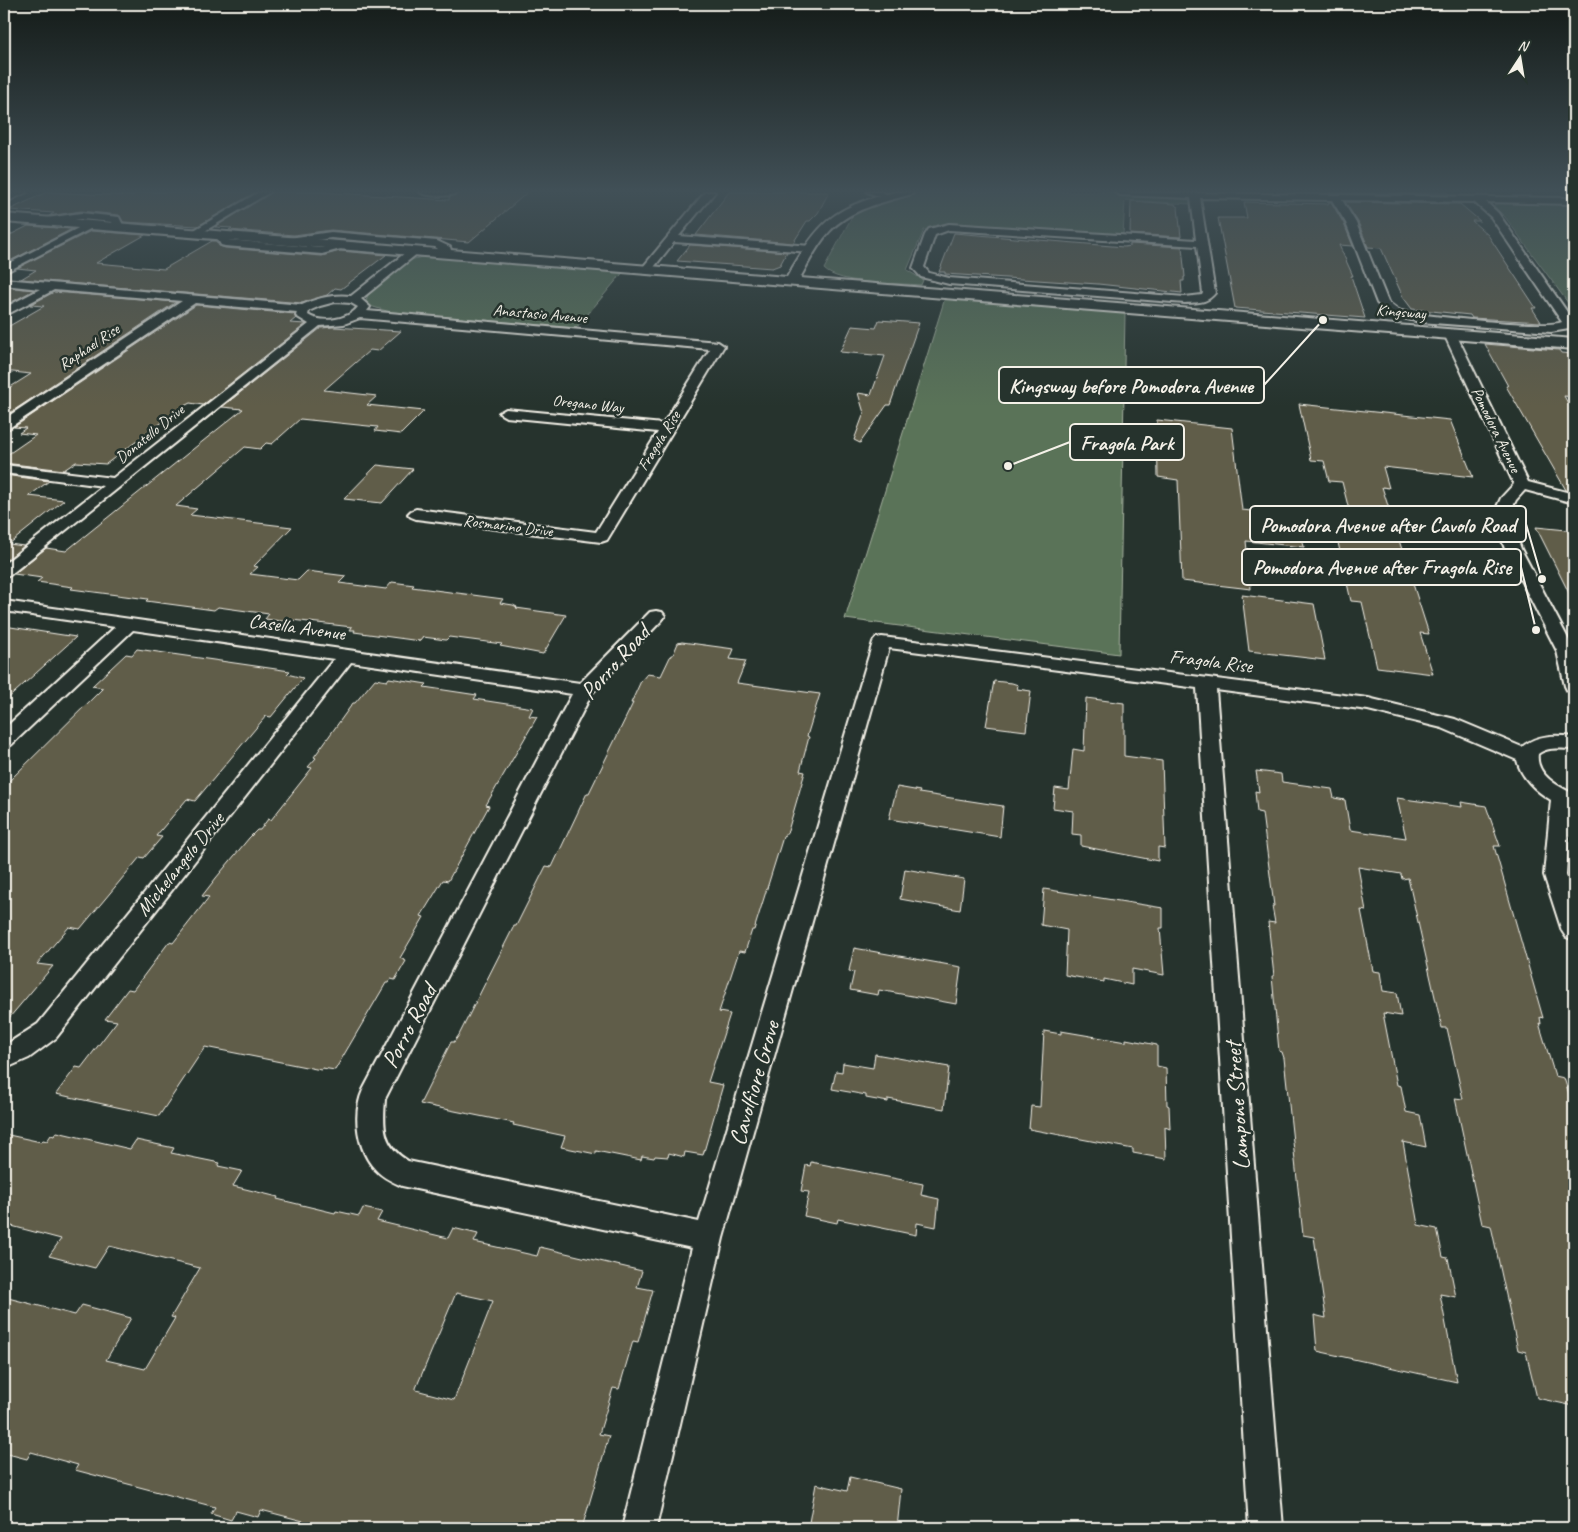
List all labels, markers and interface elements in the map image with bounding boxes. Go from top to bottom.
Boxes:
north arrow [1496,32,1546,82]
text: N [1517,37,1531,55]
street label: Anastasio Avenue [492,300,590,328]
street label: Kingsway [1375,300,1428,324]
street label: Raphael Rise [55,318,125,375]
callout: Kingsway before Pomodora Avenue [999,367,1264,403]
text: Kingsway before Pomodora Avenue [1009,373,1255,400]
street label: Pomodora Avenue [1467,384,1526,478]
street label: Oregano Way [551,390,626,418]
street label: Donatello Drive [112,399,190,468]
street label: Fragola Rise [633,406,686,474]
callout: Fragola Park [1070,424,1184,460]
text: Fragola Park [1080,430,1176,456]
callout: Pomodora Avenue after Cavolo Road [1250,506,1526,542]
street label: Rosmarino Drive [462,511,556,542]
text: Pomodora Avenue after Cavolo Road [1260,512,1519,538]
callout: Pomodora Avenue after Fragola Rise [1242,549,1521,585]
text: Pomodora Avenue after Fragola Rise [1253,554,1513,580]
street label: Casella Avenue [247,608,348,646]
street label: Porro Road [573,616,659,706]
street label: Fragola Rise [1168,644,1255,679]
street label: Michelangelo Drive [131,806,230,921]
street label: Porro Road [374,976,445,1073]
street label: Cavolfiore Grove [722,1015,787,1149]
street label: Lampone Street [1217,1038,1256,1171]

